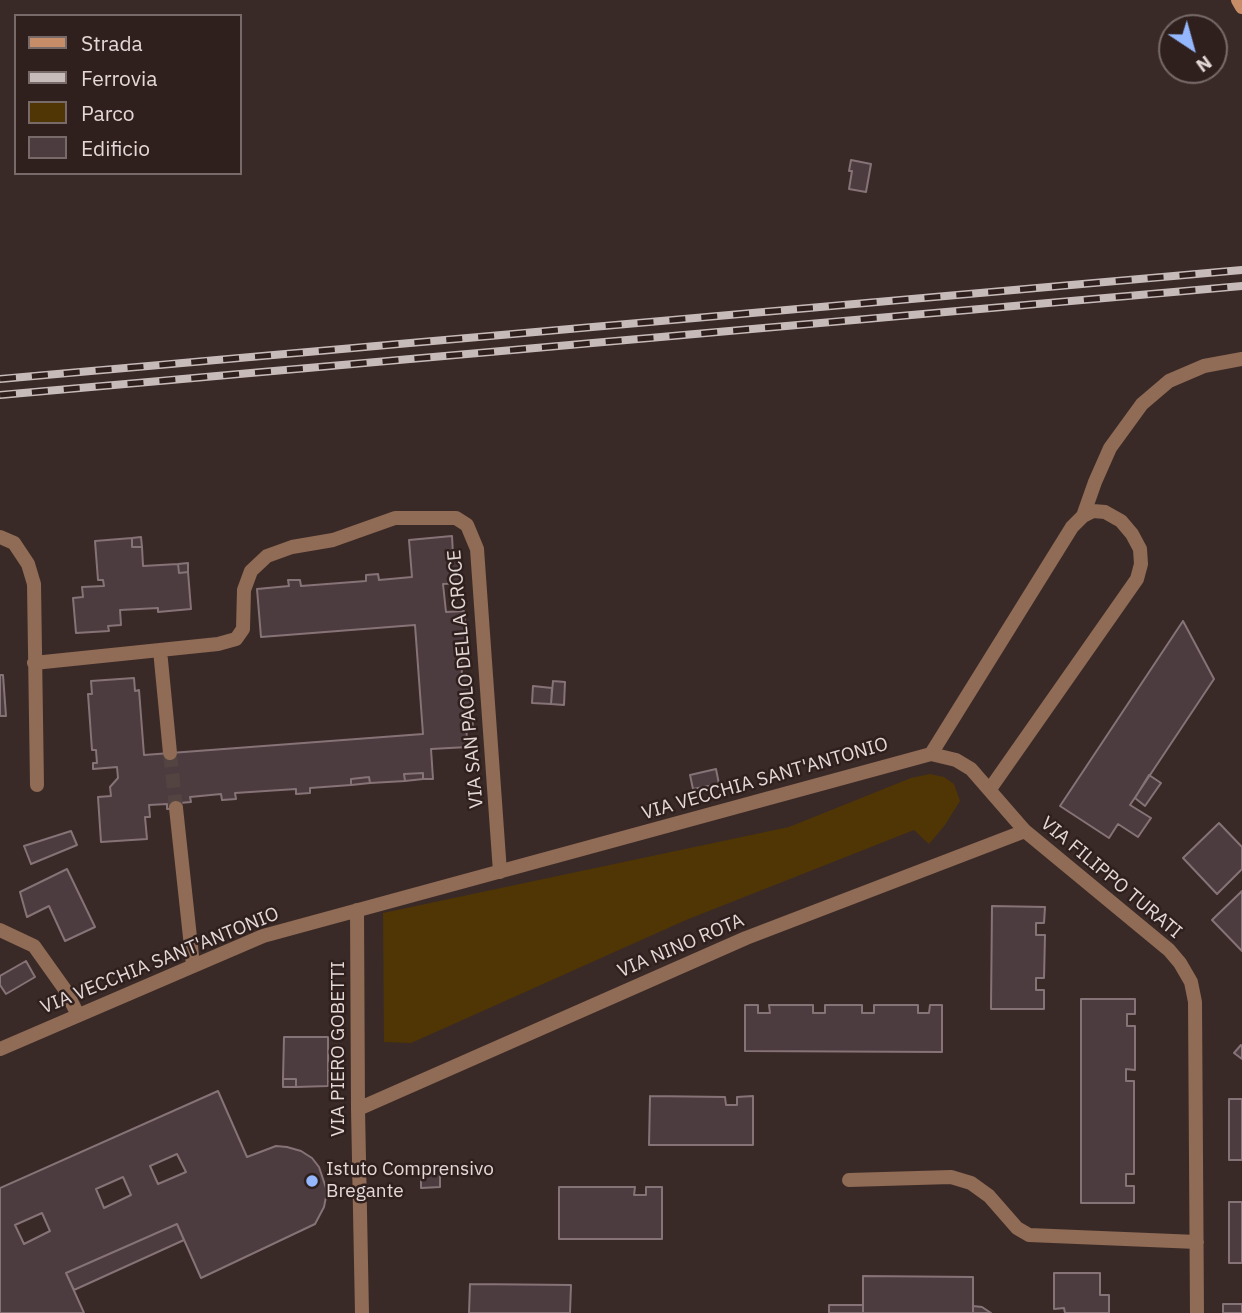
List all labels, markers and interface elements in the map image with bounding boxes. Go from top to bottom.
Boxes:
legend [14,14,242,175]
north arrow [1158,14,1228,84]
text: Strada [81,29,143,57]
text: N [1192,51,1217,78]
text: Ferrovia [81,64,157,92]
text: Parco [81,99,135,127]
text: Edificio [81,134,150,162]
street label: VIA SAN PAOLO DELLA CROCE [443,549,489,809]
street label: VIA VECCHIA SANT'ANTONIO [639,733,891,825]
street label: VIA FILIPPO TURATI [1036,812,1186,944]
street label: VIA VECCHIA SANT'ANTONIO [38,903,282,1019]
street label: VIA NINO ROTA [614,909,748,983]
street label: VIA PIERO GOBETTI [328,961,350,1137]
place label: Istuto Comprensivo Bregante [326,1159,494,1203]
marker: Istuto Comprensivo Bregante [304,1173,320,1189]

